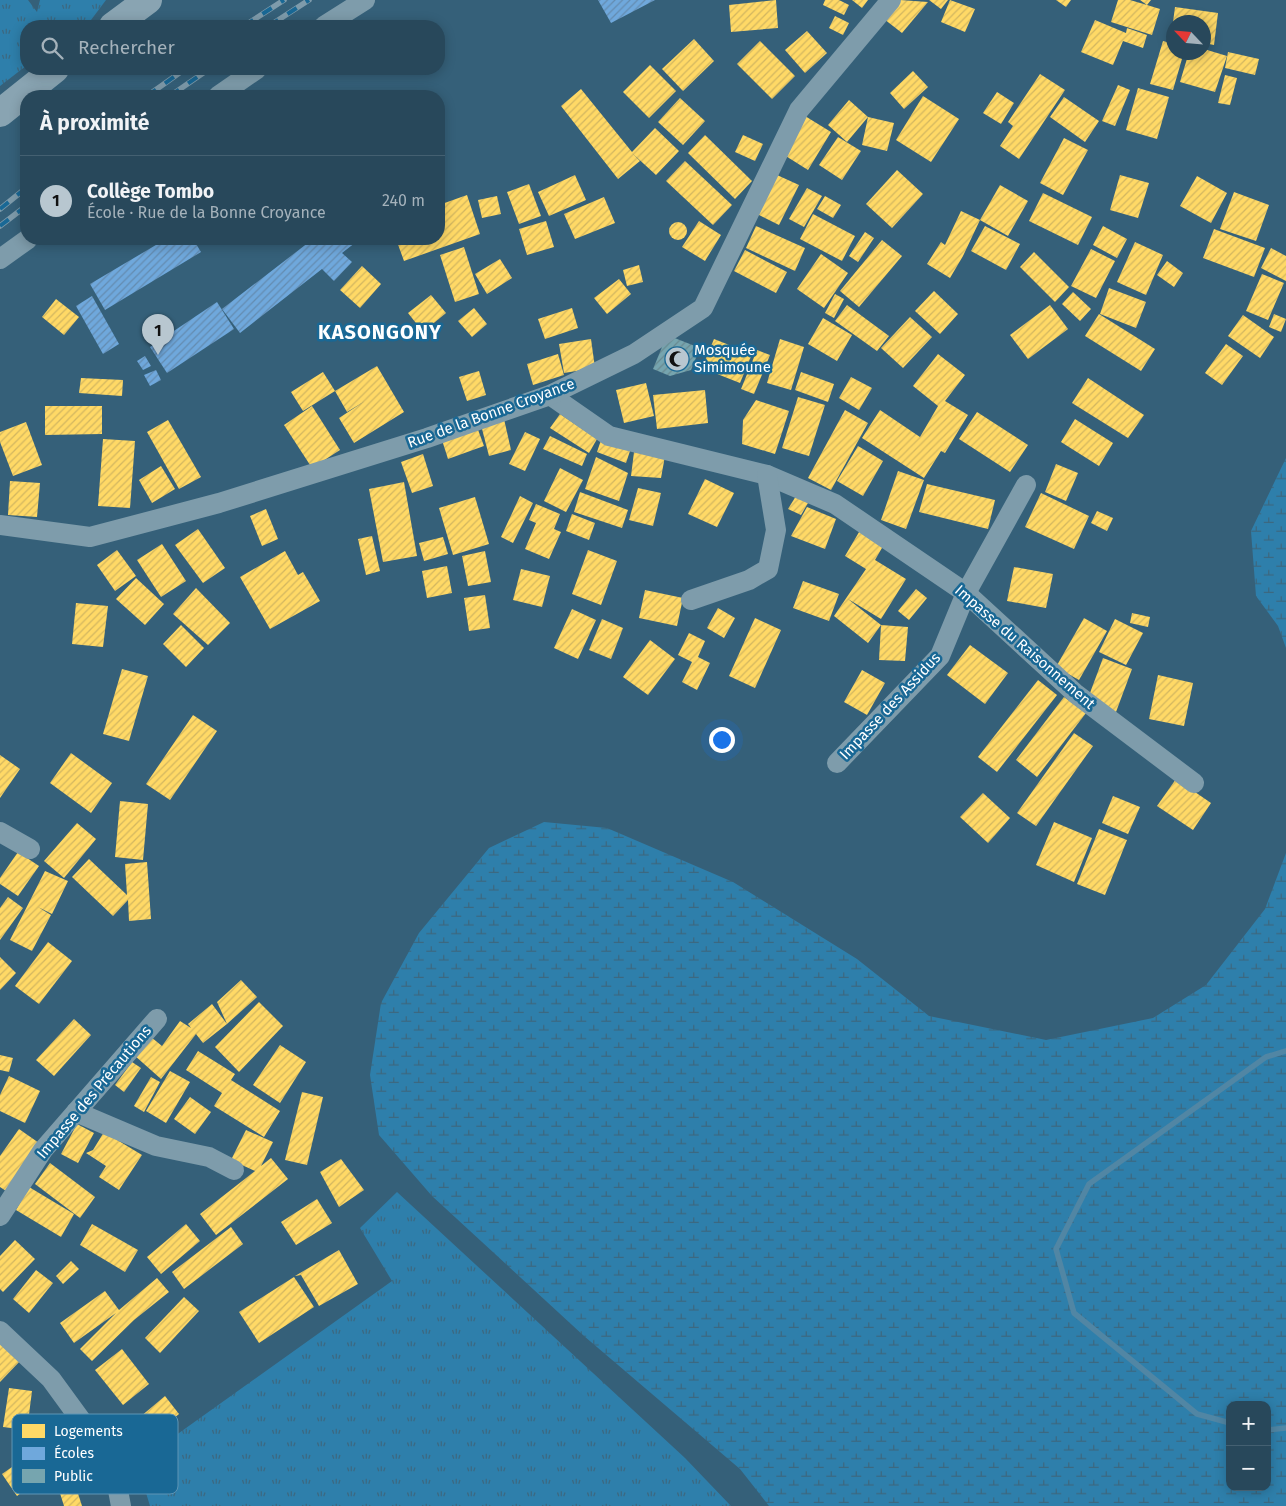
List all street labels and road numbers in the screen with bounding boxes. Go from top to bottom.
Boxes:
street label: Rue de la Bonne Croyance [405,374,577,452]
street label: Impasse du Raisonnement [951,581,1099,713]
street label: Impasse des Assidus [836,649,944,763]
street label: Impasse des Précautions [33,1022,155,1162]

